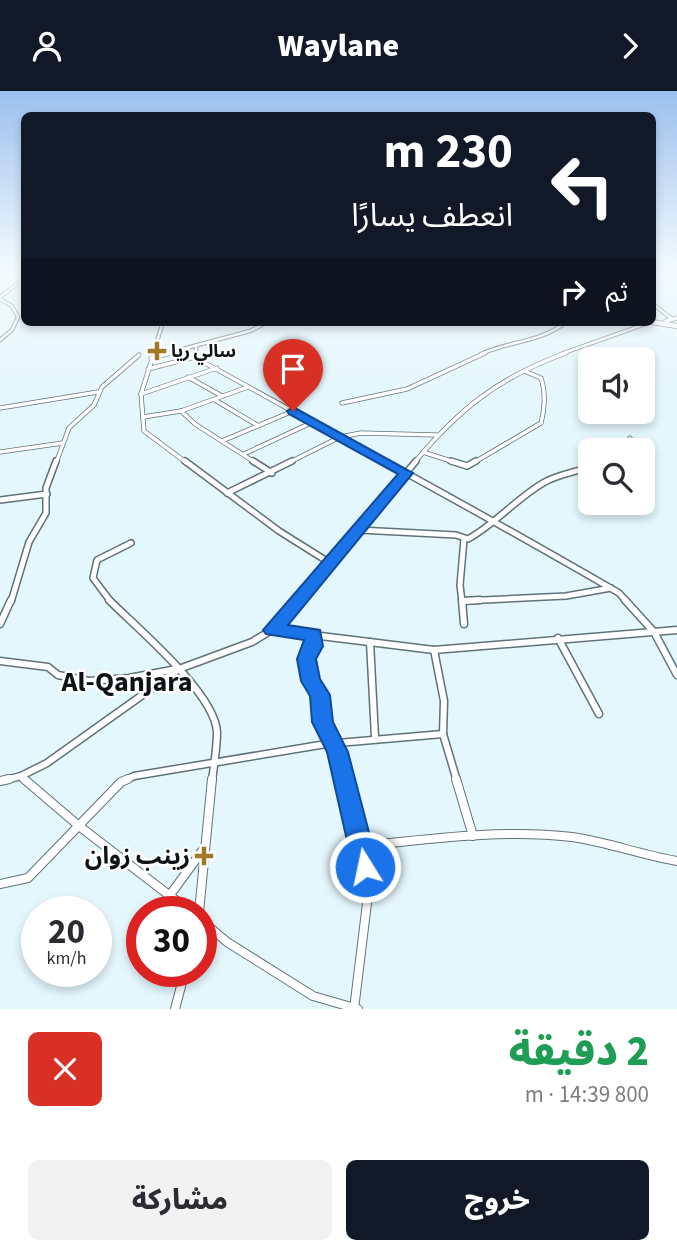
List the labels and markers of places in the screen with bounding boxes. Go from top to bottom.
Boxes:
place label: سالي ريا [171,339,236,365]
pin [263,339,323,411]
marker: سالي ريا [149,343,165,359]
place label: زينب زوان [85,839,190,874]
marker: زينب زوان [196,848,212,864]

